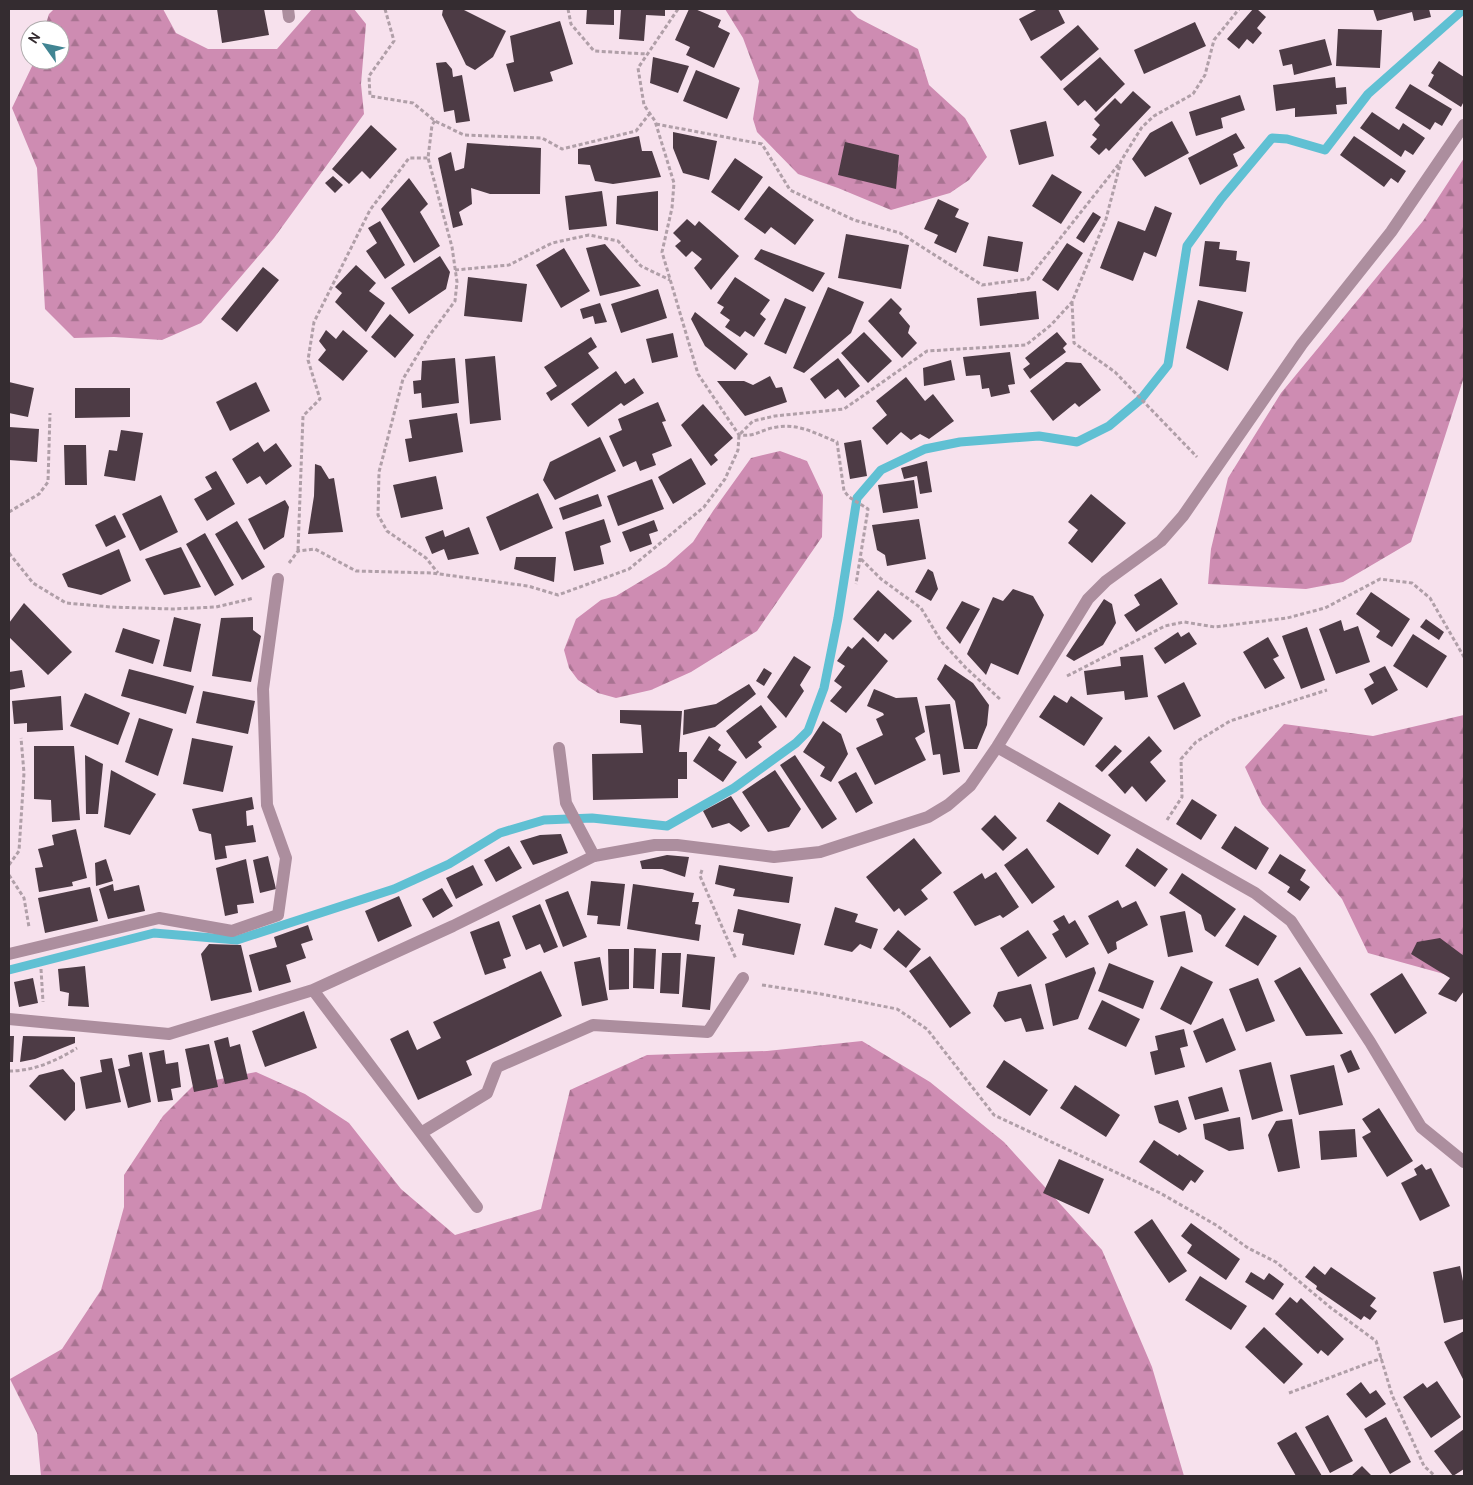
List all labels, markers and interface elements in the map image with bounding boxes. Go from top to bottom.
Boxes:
north arrow [20,20,70,70]
text: N [25,30,45,48]

